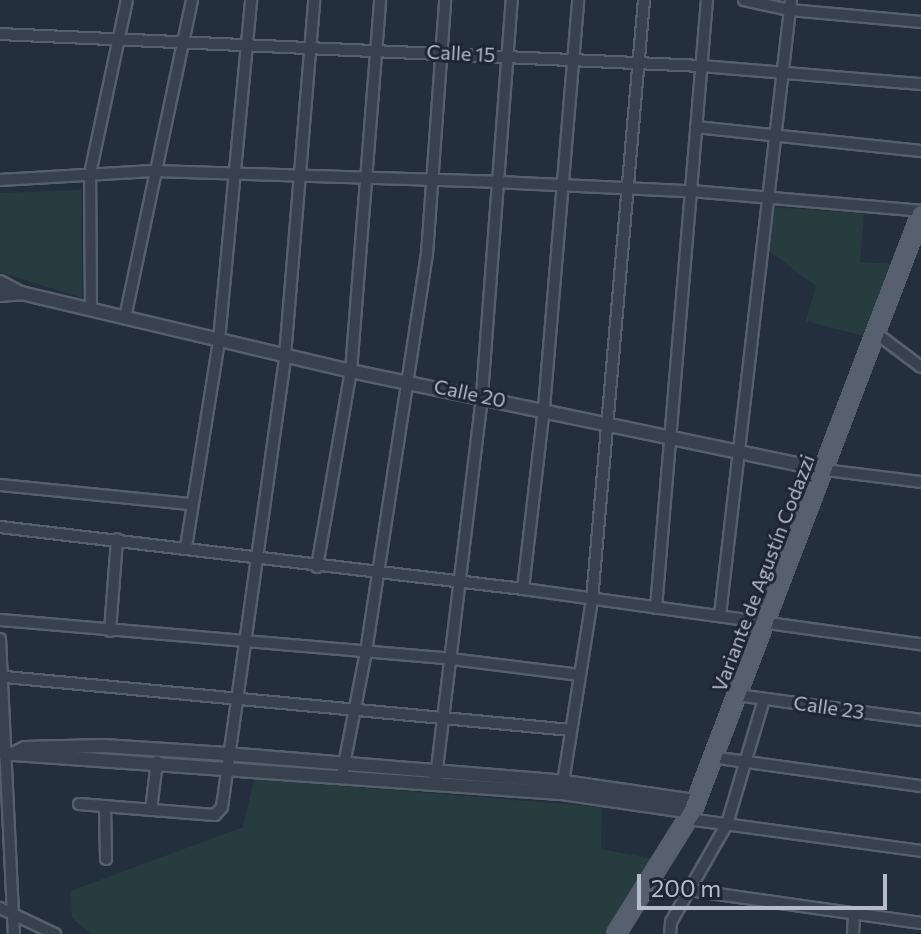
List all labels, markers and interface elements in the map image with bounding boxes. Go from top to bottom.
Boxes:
street label: Calle 15 [426,39,496,67]
street label: Calle 20 [432,374,508,412]
street label: Variante de Agustín Codazzi [707,451,819,695]
street label: Calle 23 [792,690,866,724]
scale bar [641,858,891,908]
text: 200 m [651,873,721,902]

